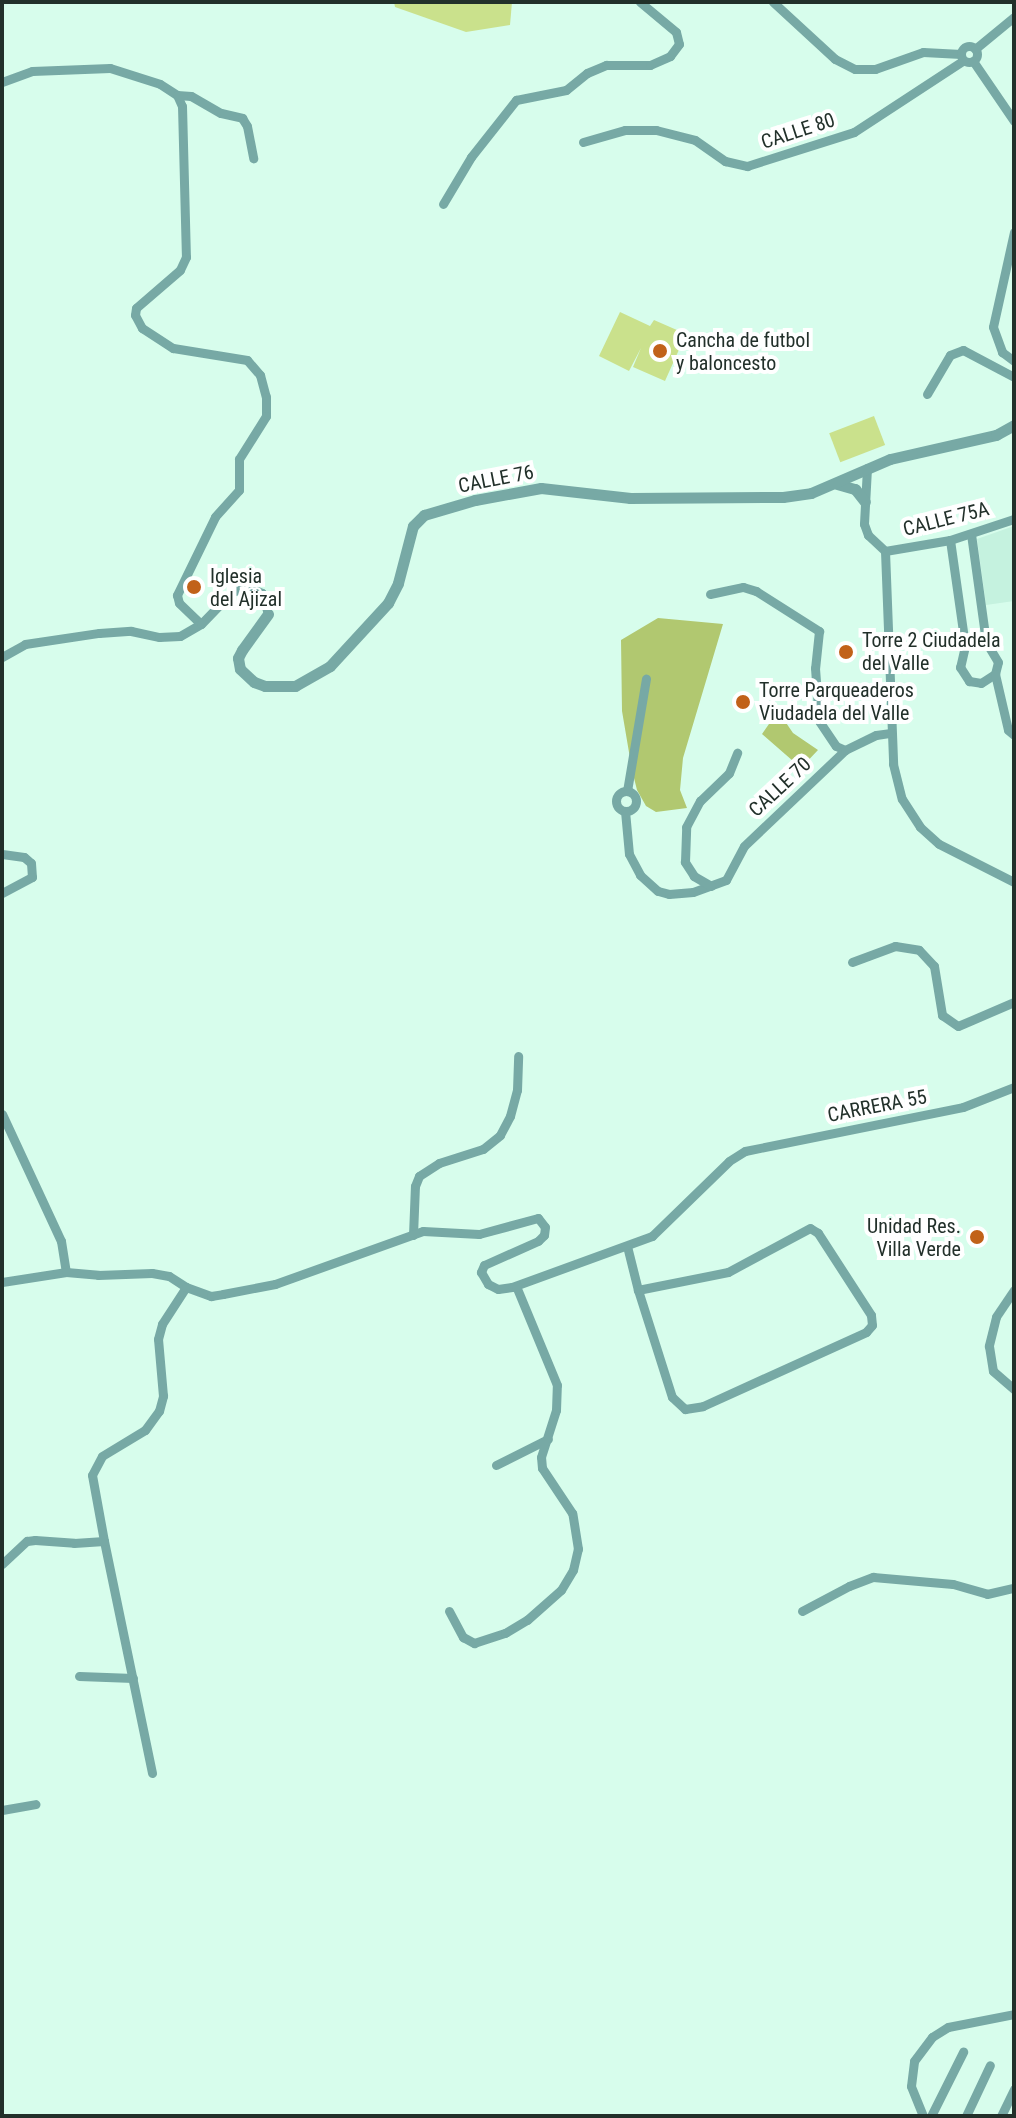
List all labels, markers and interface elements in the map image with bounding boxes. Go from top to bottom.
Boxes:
street label: CALLE 80 [758,108,838,154]
place label: Cancha de futbol y baloncesto [676,328,810,375]
marker: Cancha de futbol y baloncesto [651,342,669,360]
street label: CALLE 76 [456,460,536,498]
street label: CALLE 75A [901,497,991,541]
place label: Iglesia del Ajizal [210,564,282,611]
marker: Iglesia del Ajizal [185,578,203,596]
place label: Torre 2 Ciudadela del Valle [862,628,1000,675]
marker: Torre 2 Ciudadela del Valle [837,643,855,661]
place label: Torre Parqueaderos Viudadela del Valle [759,678,914,725]
marker: Torre Parqueaderos Viudadela del Valle [734,693,752,711]
street label: CALLE 70 [744,752,816,822]
street label: CARRERA 55 [825,1085,929,1127]
place label: Unidad Res. Villa Verde [867,1214,961,1261]
marker: Unidad Res. Villa Verde [968,1228,986,1246]

